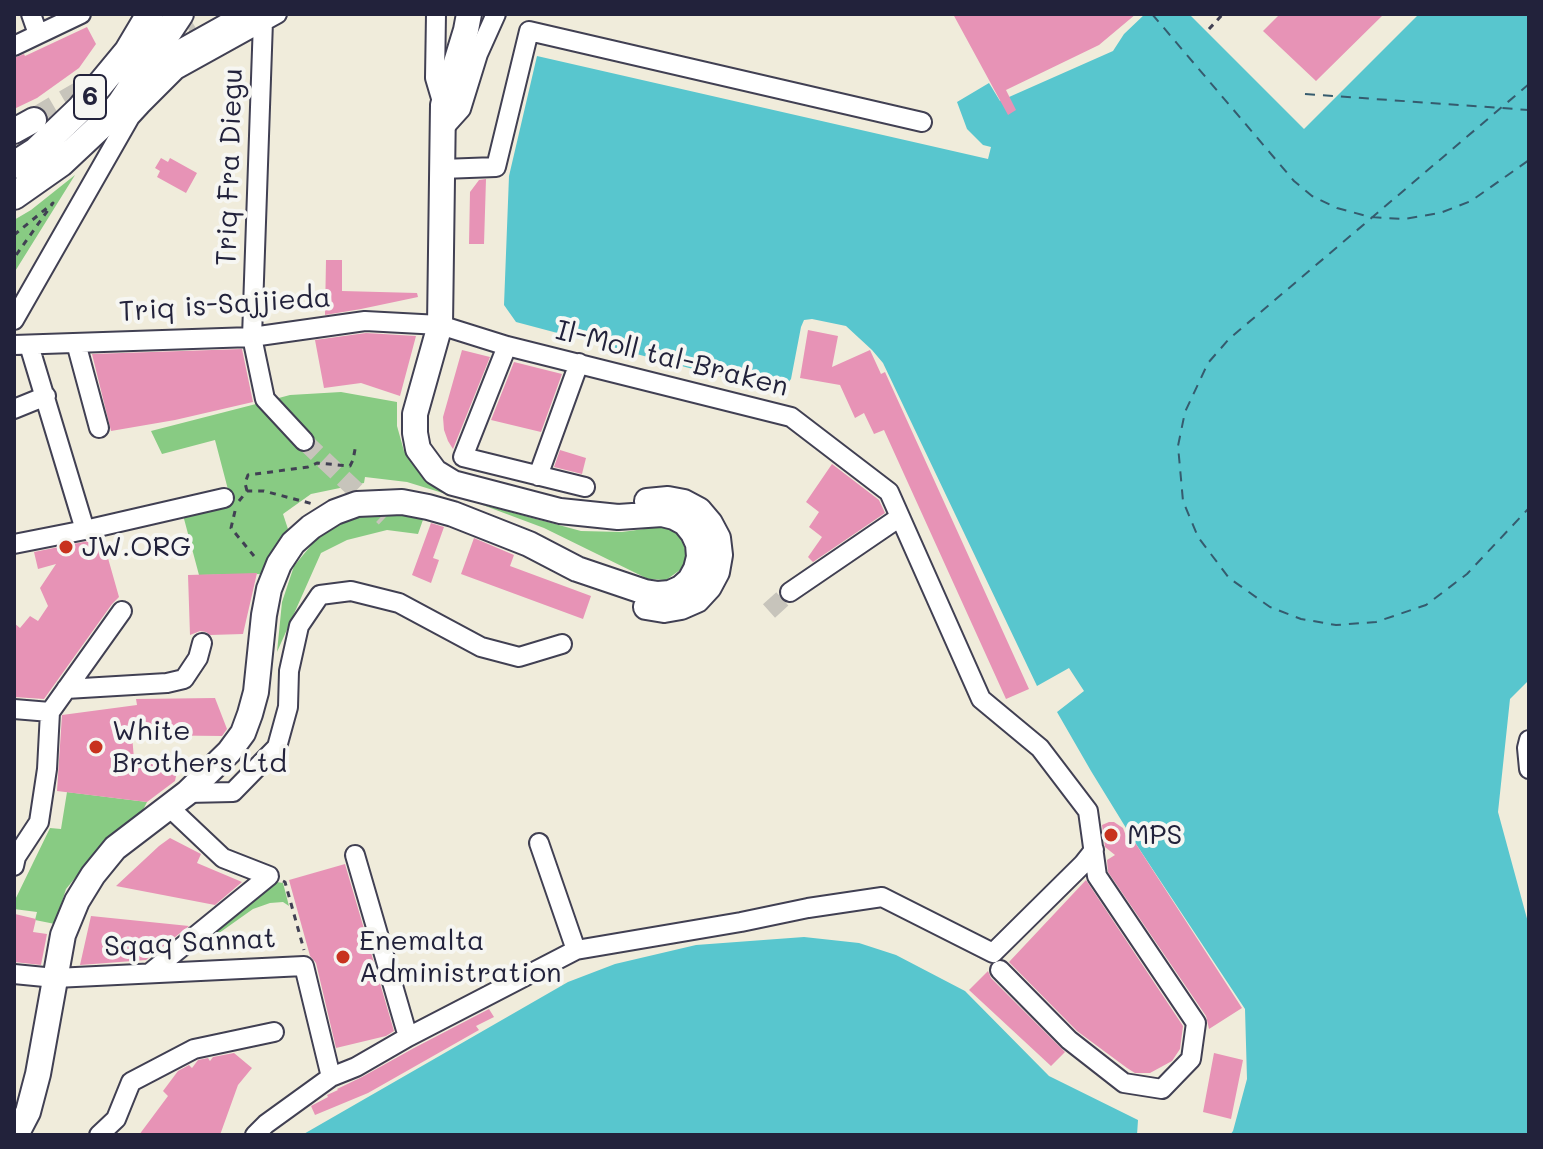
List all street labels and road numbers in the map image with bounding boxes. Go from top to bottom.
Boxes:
street label: Triq Fra Diegu [210,68,250,266]
road number: 6 [74,75,106,119]
street label: Triq is-Sajjieda [118,281,332,329]
street label: Il-Moll tal-Braken [552,314,792,404]
street label: Sqaq Sannat [103,922,277,964]

